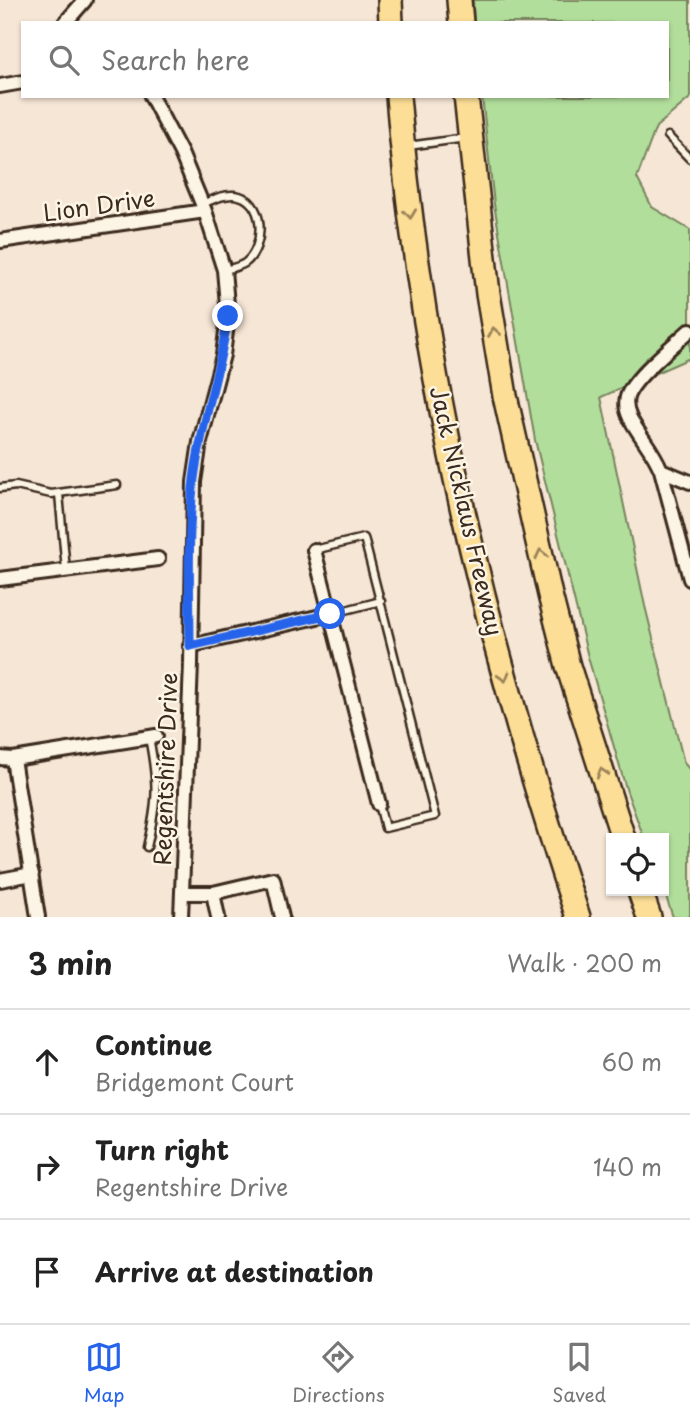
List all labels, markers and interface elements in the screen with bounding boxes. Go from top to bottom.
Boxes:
search box [21,21,669,98]
text: Search here [101,40,250,79]
icon: search [45,41,83,79]
street label: Lion Drive [41,179,157,230]
one-way arrow [402,208,417,220]
route end [212,300,243,331]
one-way arrow [487,326,502,338]
street label: Jack Nicklaus Freeway [422,383,513,639]
one-way arrow [534,548,549,560]
route start [314,598,345,629]
one-way arrow [496,670,511,682]
street label: Regentshire Drive [144,672,185,866]
one-way arrow [595,768,610,780]
map controls [606,833,669,896]
button: locate [606,833,669,896]
text: 3 min [28,940,113,985]
text: Walk · 200 m [507,945,662,980]
text: Continue [95,1025,212,1064]
icon: ahead [28,1043,66,1081]
text: 60 m [602,1044,662,1079]
text: Bridgemont Court [95,1064,294,1099]
text: Turn right [95,1130,229,1169]
icon: right [28,1148,66,1186]
text: 140 m [593,1149,662,1184]
text: Regentshire Drive [95,1169,288,1204]
text: Arrive at destination [95,1252,374,1291]
icon: arrive [28,1253,66,1291]
tab: Map [84,1338,124,1408]
tab: Directions [292,1338,385,1408]
tab: Saved [552,1338,606,1408]

